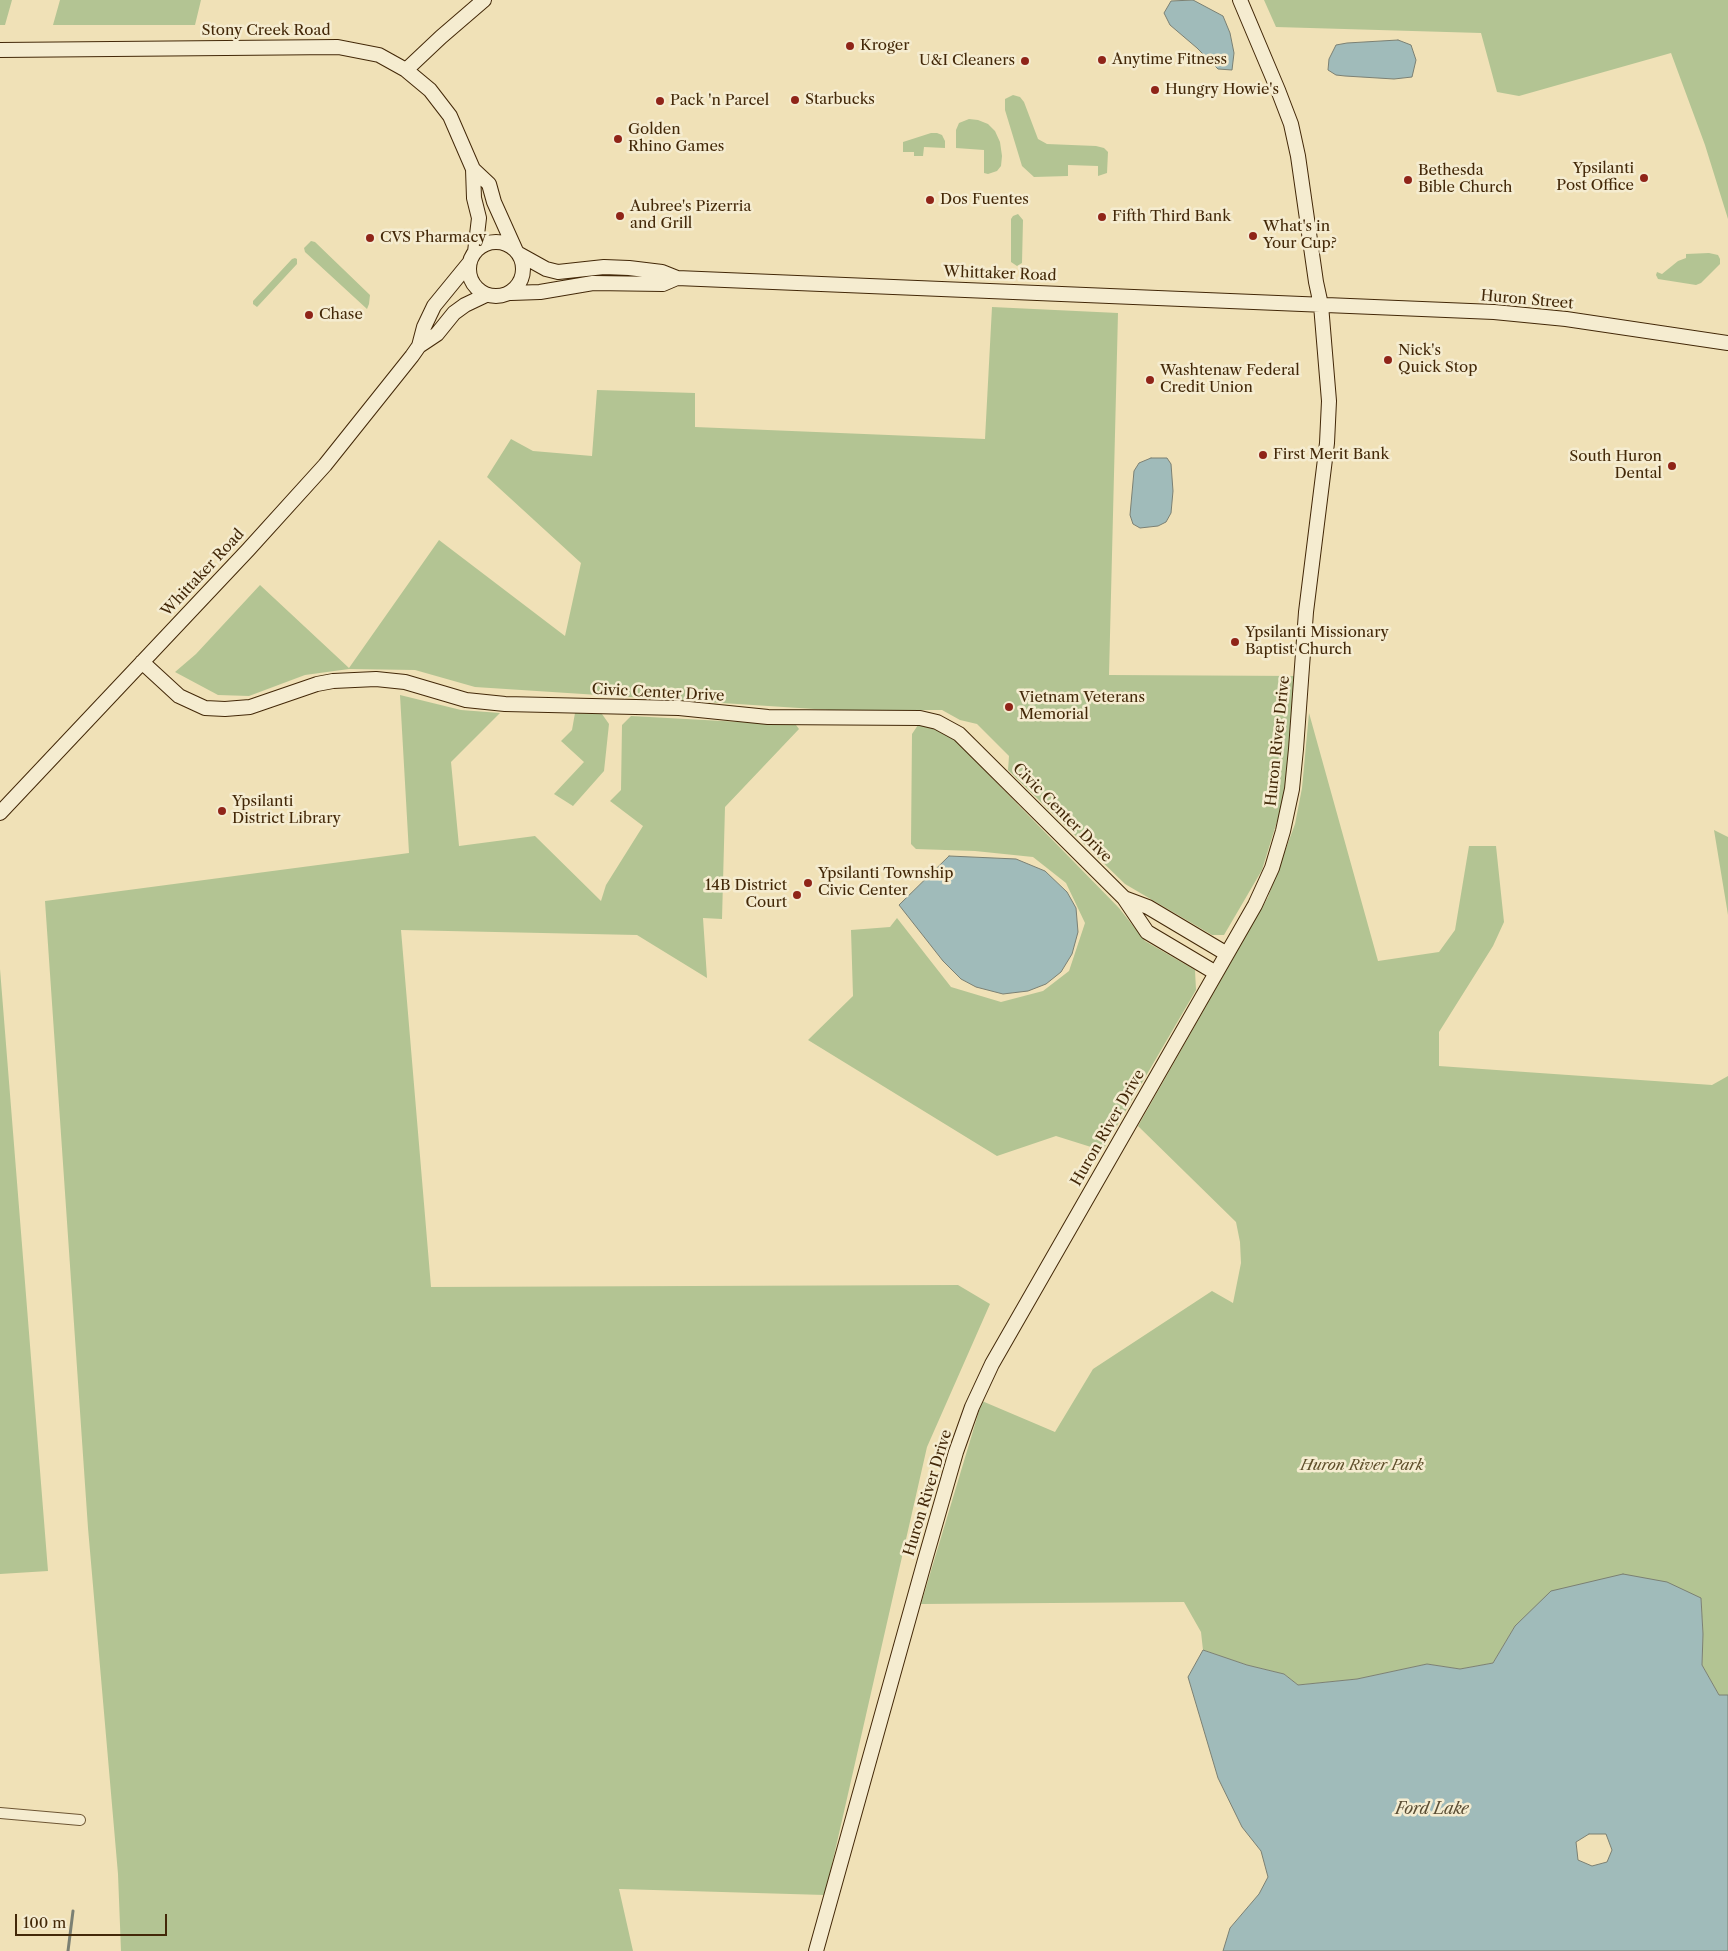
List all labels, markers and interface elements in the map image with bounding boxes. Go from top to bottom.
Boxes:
street label: Stony Creek Road [201,22,331,40]
place label: Kroger [860,37,910,55]
marker: Kroger [844,40,856,52]
place label: Anytime Fitness [1112,51,1227,69]
place label: U&I Cleaners [919,52,1015,70]
marker: Anytime Fitness [1096,54,1108,66]
marker: U&I Cleaners [1019,55,1031,67]
place label: Hungry Howie's [1165,81,1279,99]
marker: Hungry Howie's [1149,84,1161,96]
place label: Starbucks [805,91,875,109]
place label: Pack 'n Parcel [670,92,769,110]
marker: Starbucks [789,94,801,106]
marker: Pack 'n Parcel [654,95,666,107]
place label: Golden Rhino Games [628,121,724,156]
marker: Golden Rhino Games [612,133,624,145]
place label: Ypsilanti Post Office [1556,160,1634,195]
place label: Bethesda Bible Church [1418,162,1512,197]
marker: Ypsilanti Post Office [1638,172,1650,184]
marker: Bethesda Bible Church [1402,174,1414,186]
place label: Dos Fuentes [940,191,1029,209]
marker: Dos Fuentes [924,194,936,206]
place label: Aubree's Pizerria and Grill [630,198,751,233]
place label: Fifth Third Bank [1112,208,1231,226]
marker: Aubree's Pizerria and Grill [614,210,626,222]
marker: Fifth Third Bank [1096,211,1108,223]
place label: What's in Your Cup? [1263,218,1337,253]
place label: CVS Pharmacy [380,229,487,247]
marker: What's in Your Cup? [1247,230,1259,242]
marker: CVS Pharmacy [364,232,376,244]
street label: Whittaker Road [943,263,1057,285]
street label: Huron Street [1480,287,1574,313]
place label: Chase [319,306,363,324]
marker: Chase [303,309,315,321]
place label: Nick's Quick Stop [1398,342,1478,377]
marker: Nick's Quick Stop [1382,354,1394,366]
place label: Washtenaw Federal Credit Union [1160,362,1300,397]
marker: Washtenaw Federal Credit Union [1144,374,1156,386]
place label: First Merit Bank [1273,446,1389,464]
place label: South Huron Dental [1569,448,1662,483]
marker: First Merit Bank [1257,449,1269,461]
marker: South Huron Dental [1666,460,1678,472]
street label: Whittaker Road [158,525,248,621]
place label: Ypsilanti Missionary Baptist Church [1245,624,1389,659]
marker: Ypsilanti Missionary Baptist Church [1229,636,1241,648]
street label: Huron River Drive [1262,675,1294,807]
street label: Civic Center Drive [591,681,725,705]
place label: Vietnam Veterans Memorial [1019,689,1145,724]
marker: Vietnam Veterans Memorial [1003,701,1015,713]
street label: Civic Center Drive [1009,760,1115,866]
place label: Ypsilanti District Library [232,793,341,828]
marker: Ypsilanti District Library [216,805,228,817]
place label: Ypsilanti Township Civic Center [818,865,953,900]
place label: 14B District Court [705,877,787,912]
marker: Ypsilanti Township Civic Center [802,877,814,889]
marker: 14B District Court [791,889,803,901]
street label: Huron River Drive [1067,1067,1149,1189]
street label: Huron River Drive [900,1428,956,1558]
park label: Huron River Park [1300,1457,1424,1475]
water label: Ford Lake [1395,1799,1469,1819]
scale bar [18,1904,170,1936]
text: 100 m [23,1913,66,1932]

